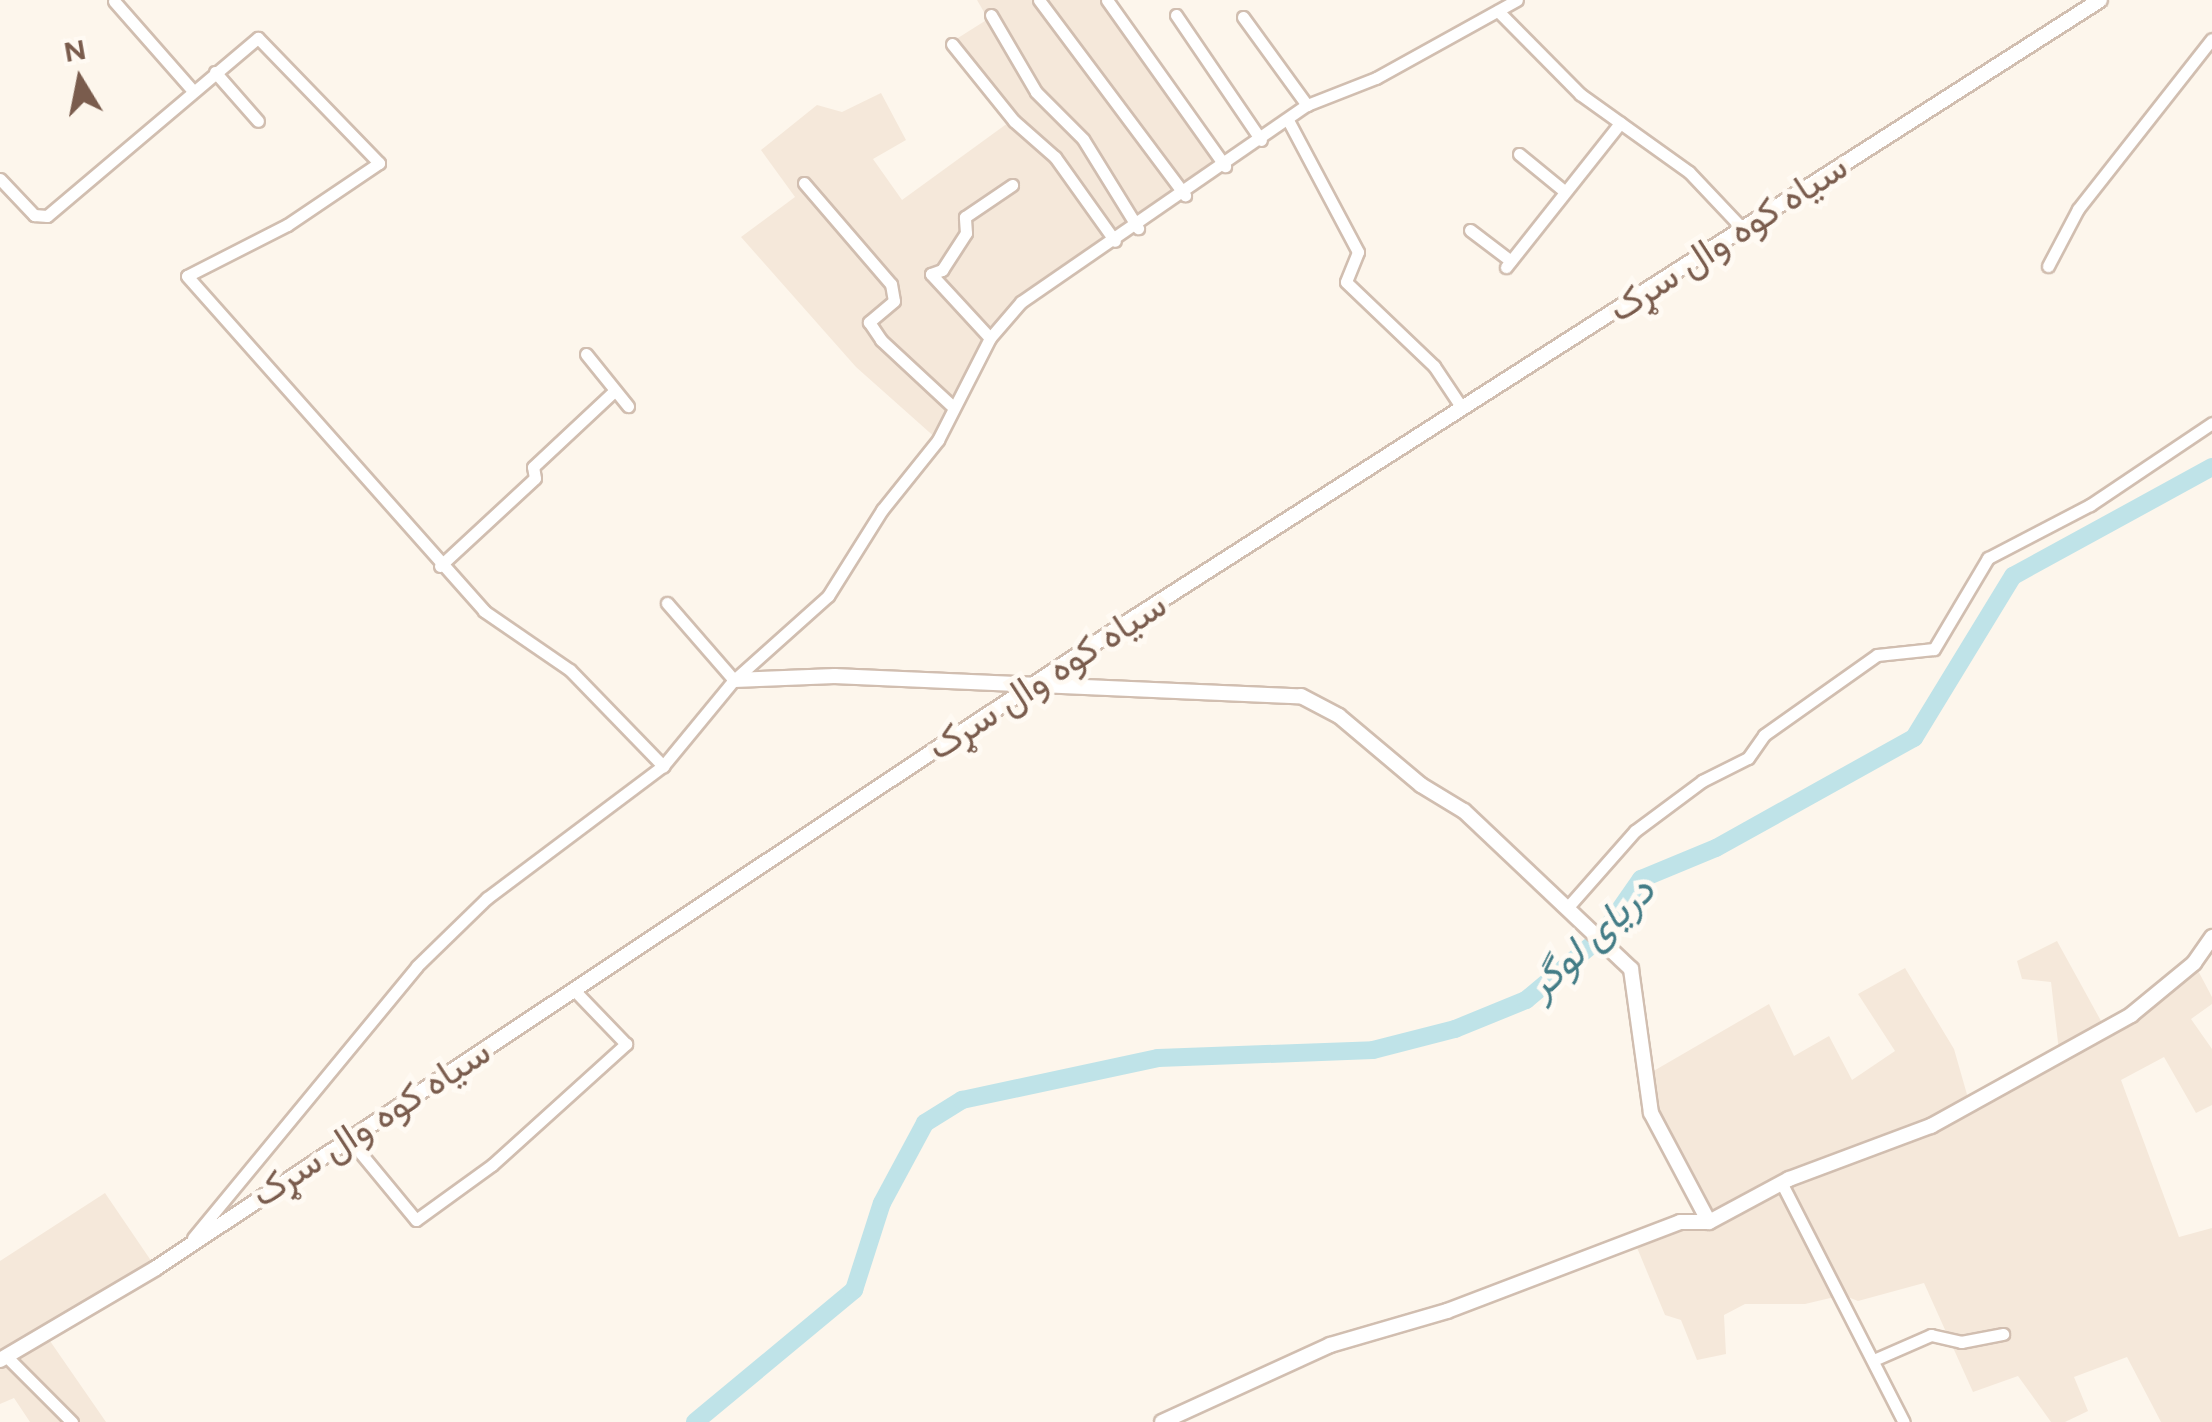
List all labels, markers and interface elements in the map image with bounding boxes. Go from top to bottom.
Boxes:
north arrow [30,30,130,130]
text: N [61,32,88,69]
street label: سیاه کوه وال سړک [1600,144,1856,332]
street label: سیاه کوه وال سړک [919,582,1175,770]
water label: دریای لوگر [1516,866,1664,1008]
street label: سیاه کوه وال سړک [243,1029,499,1217]

